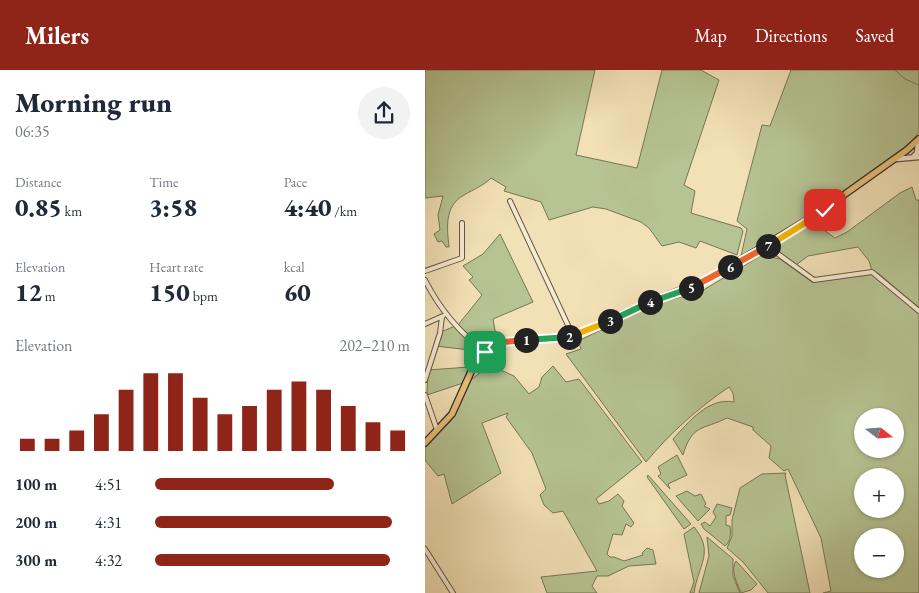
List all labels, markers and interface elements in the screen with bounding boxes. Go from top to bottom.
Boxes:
text: Milers [25,20,89,51]
text: Map [695,24,727,47]
text: Directions [755,24,827,47]
text: Saved [855,24,894,47]
text: Morning run [15,84,172,120]
button: share [358,87,410,139]
text: 06:35 [15,121,50,142]
text: Distance [15,173,62,191]
text: Time [149,173,179,191]
text: Pace [284,173,307,191]
pin [804,189,846,231]
text: 0.85 [15,191,62,223]
text: 3:58 [149,191,197,223]
text: 4:40 [284,191,331,223]
icon: check [811,196,839,224]
text: km [62,202,82,220]
text: /km [331,202,357,220]
pin: 7 [755,234,781,258]
text: 7 [765,237,772,255]
pin: 6 [717,254,743,280]
text: Elevation [15,258,65,276]
text: Heart rate [149,258,204,276]
text: kcal [284,258,305,276]
text: 6 [727,258,734,276]
text: 12 [15,276,42,308]
text: 150 [149,276,190,308]
text: 60 [284,276,311,308]
pin: 5 [679,276,703,300]
text: 5 [688,279,695,297]
text: m [42,287,56,305]
text: bpm [190,287,218,305]
pin: 4 [637,290,663,314]
text: 4 [647,293,654,311]
pin: 3 [597,308,623,334]
text: 3 [607,312,614,330]
pin: 2 [557,324,581,350]
pin: 1 [513,328,539,352]
text: 2 [566,328,573,346]
pin [464,331,506,373]
text: 1 [523,331,530,349]
text: Elevation [15,335,73,356]
text: 202–210 m [339,335,410,356]
icon: arrive [471,338,499,366]
north arrow [854,408,904,458]
map controls [854,408,904,578]
button: + [854,468,904,518]
text: 100 m [15,474,57,495]
text: 4:51 [95,474,122,495]
text: 200 m [15,512,57,533]
text: 4:31 [95,512,122,533]
button: − [854,528,904,578]
text: 300 m [15,550,57,571]
text: 4:32 [95,550,122,571]

